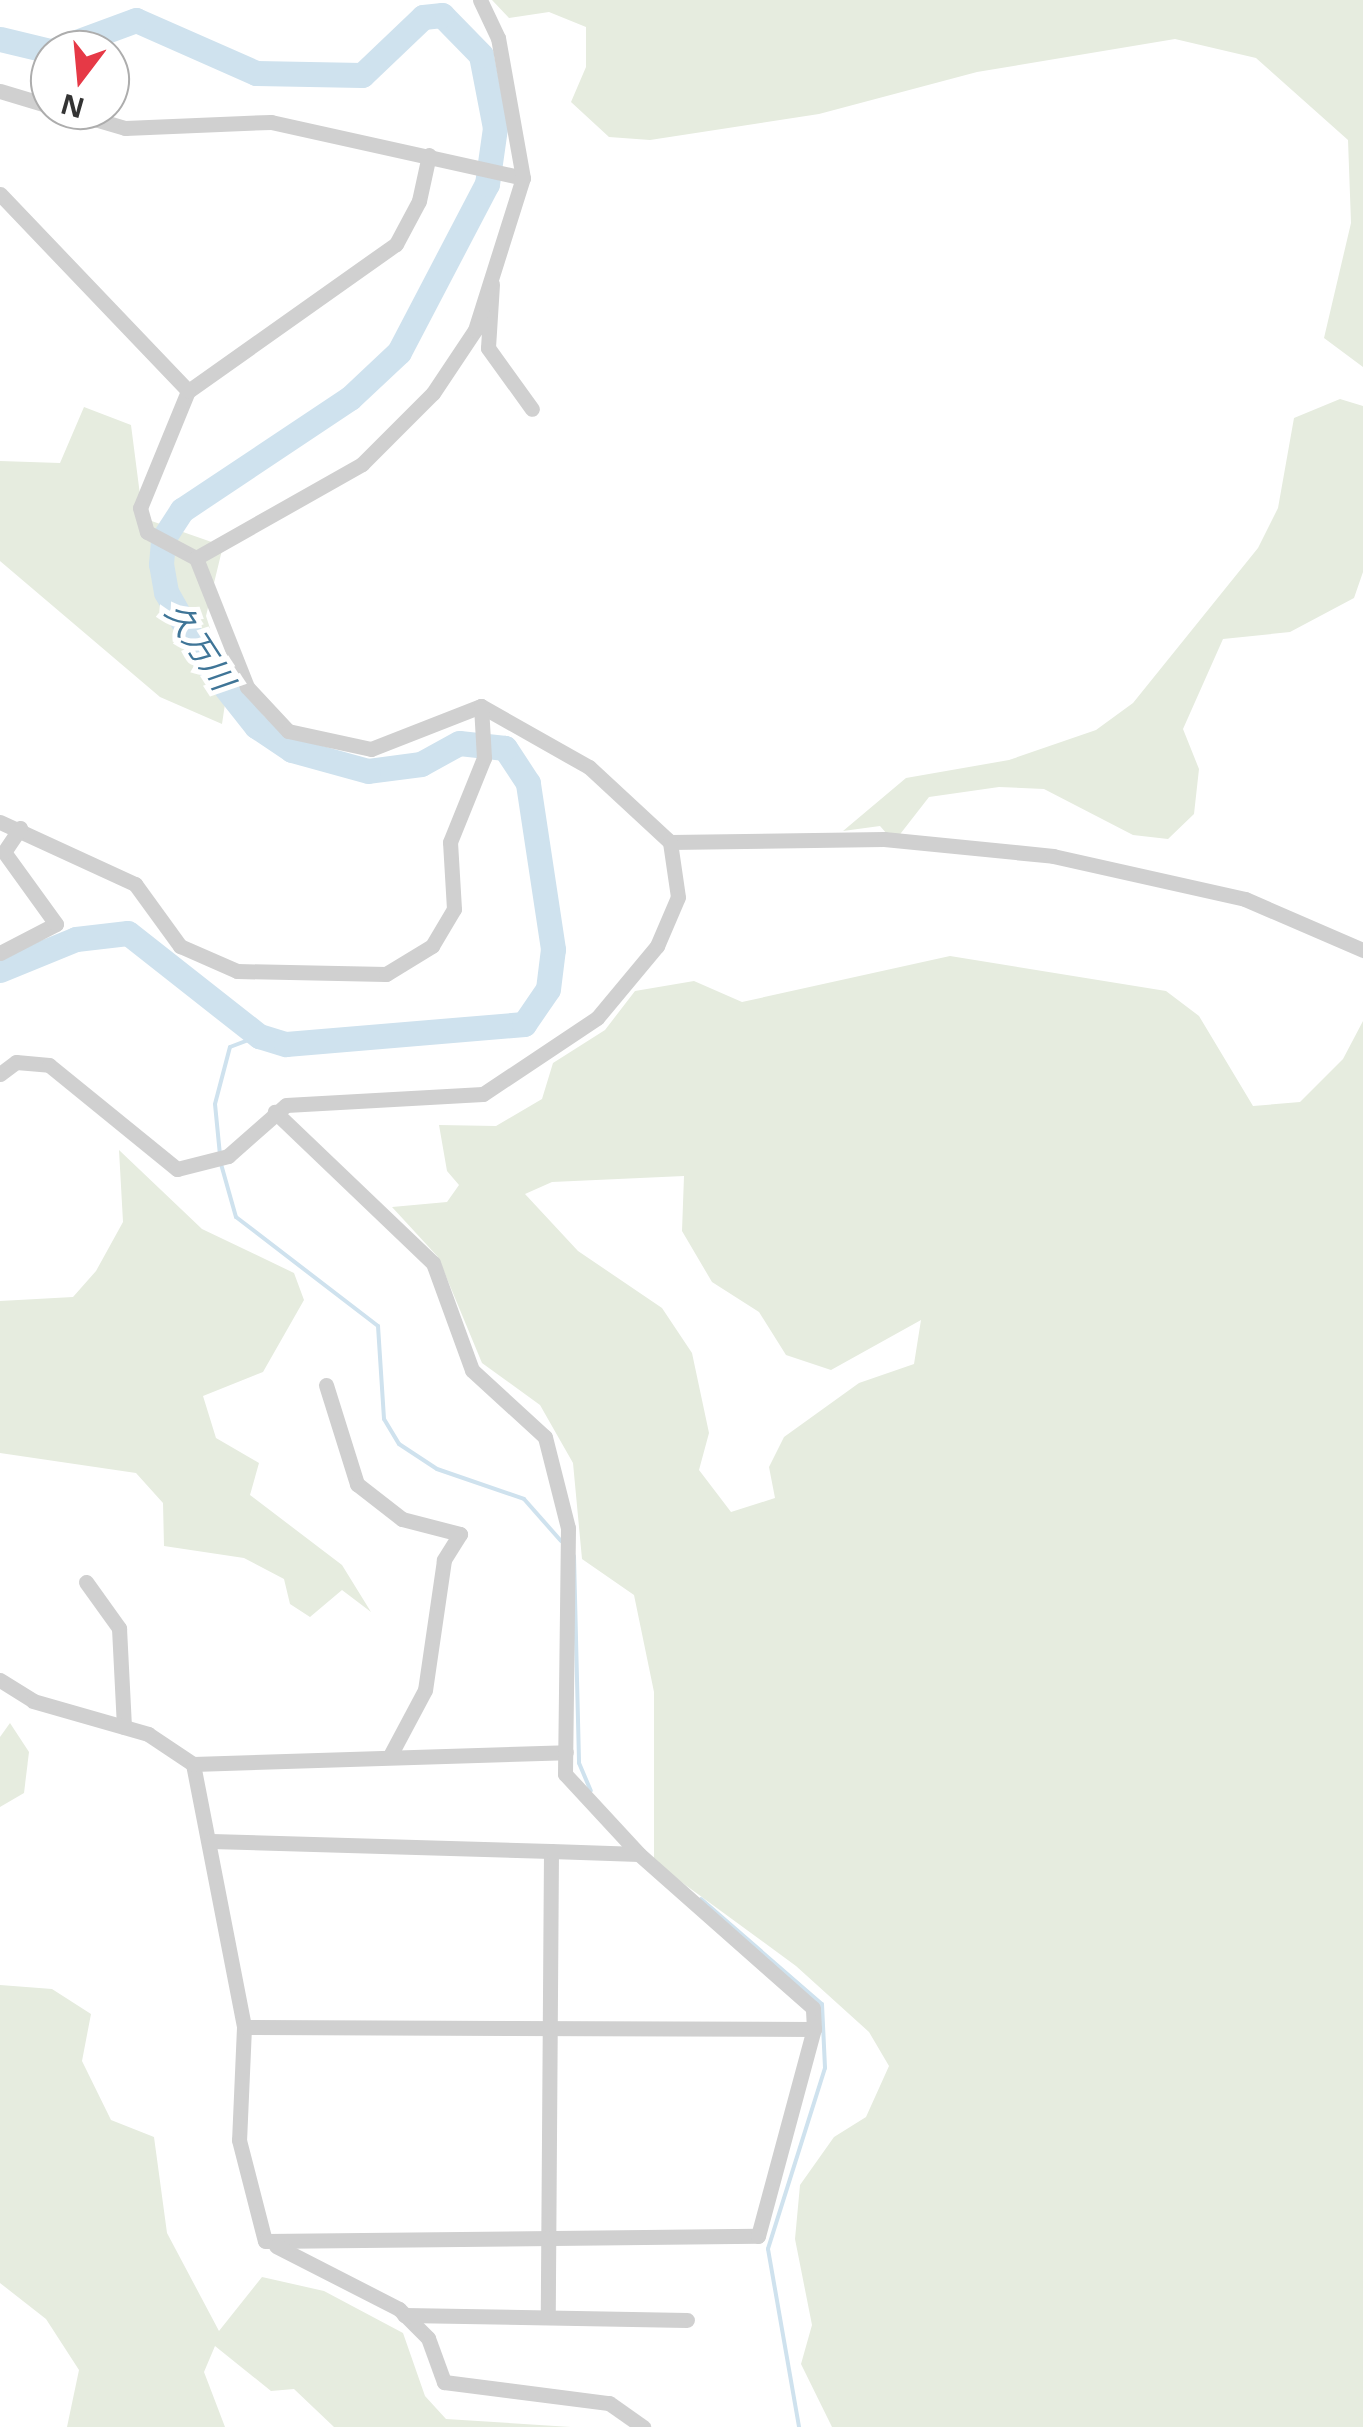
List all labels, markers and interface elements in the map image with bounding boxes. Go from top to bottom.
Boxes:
north arrow [30,30,130,130]
text: N [56,86,88,128]
water label: 久万川 [158,595,242,697]

